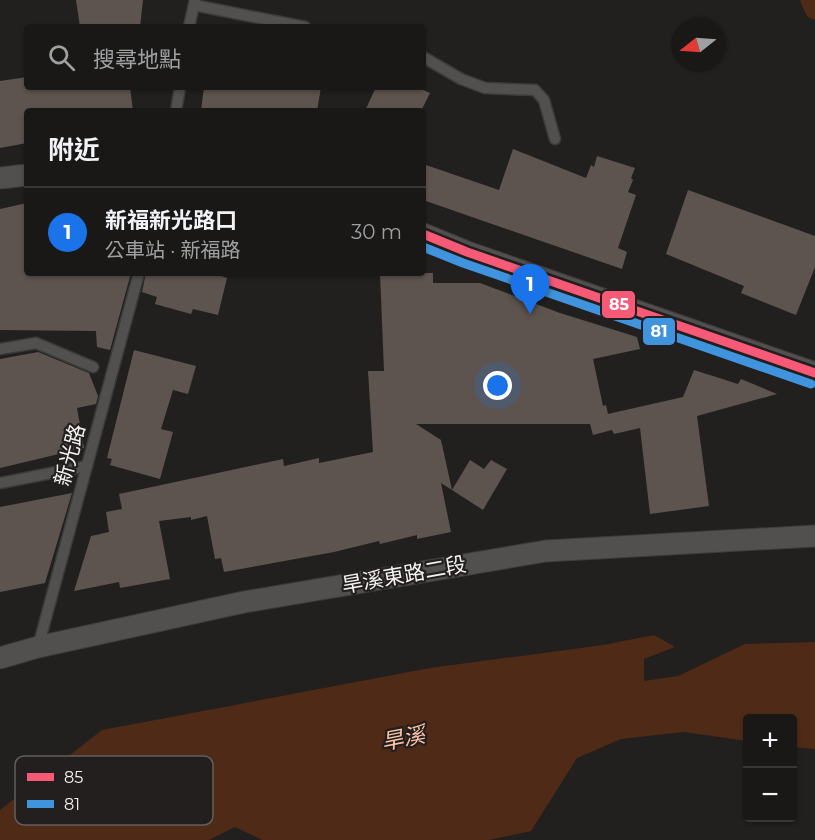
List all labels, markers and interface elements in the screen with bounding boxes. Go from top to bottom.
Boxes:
north arrow [671,18,725,72]
search box [24,24,426,90]
icon: search [45,41,78,74]
text: 搜尋地點 [93,46,181,73]
text: 附近 [48,134,100,166]
text: 新福新光路口 [105,207,237,234]
text: 1 [64,220,71,244]
text: 30 m [351,220,402,244]
text: 公車站 · 新福路 [105,238,241,262]
pin: 1 [510,264,550,314]
line badge: 85 [601,290,636,319]
text: 85 [609,295,630,314]
line badge: 81 [642,317,676,346]
text: 81 [651,322,667,341]
your location [483,371,512,400]
street label: 新光路 [49,421,90,489]
street label: 旱溪東路二段 [340,551,468,598]
map controls [743,714,797,822]
button: + [743,714,797,768]
water label: 旱溪 [379,720,430,756]
legend [15,756,213,825]
text: 85 [64,768,83,787]
button: − [743,768,797,822]
text: 81 [64,795,80,814]

